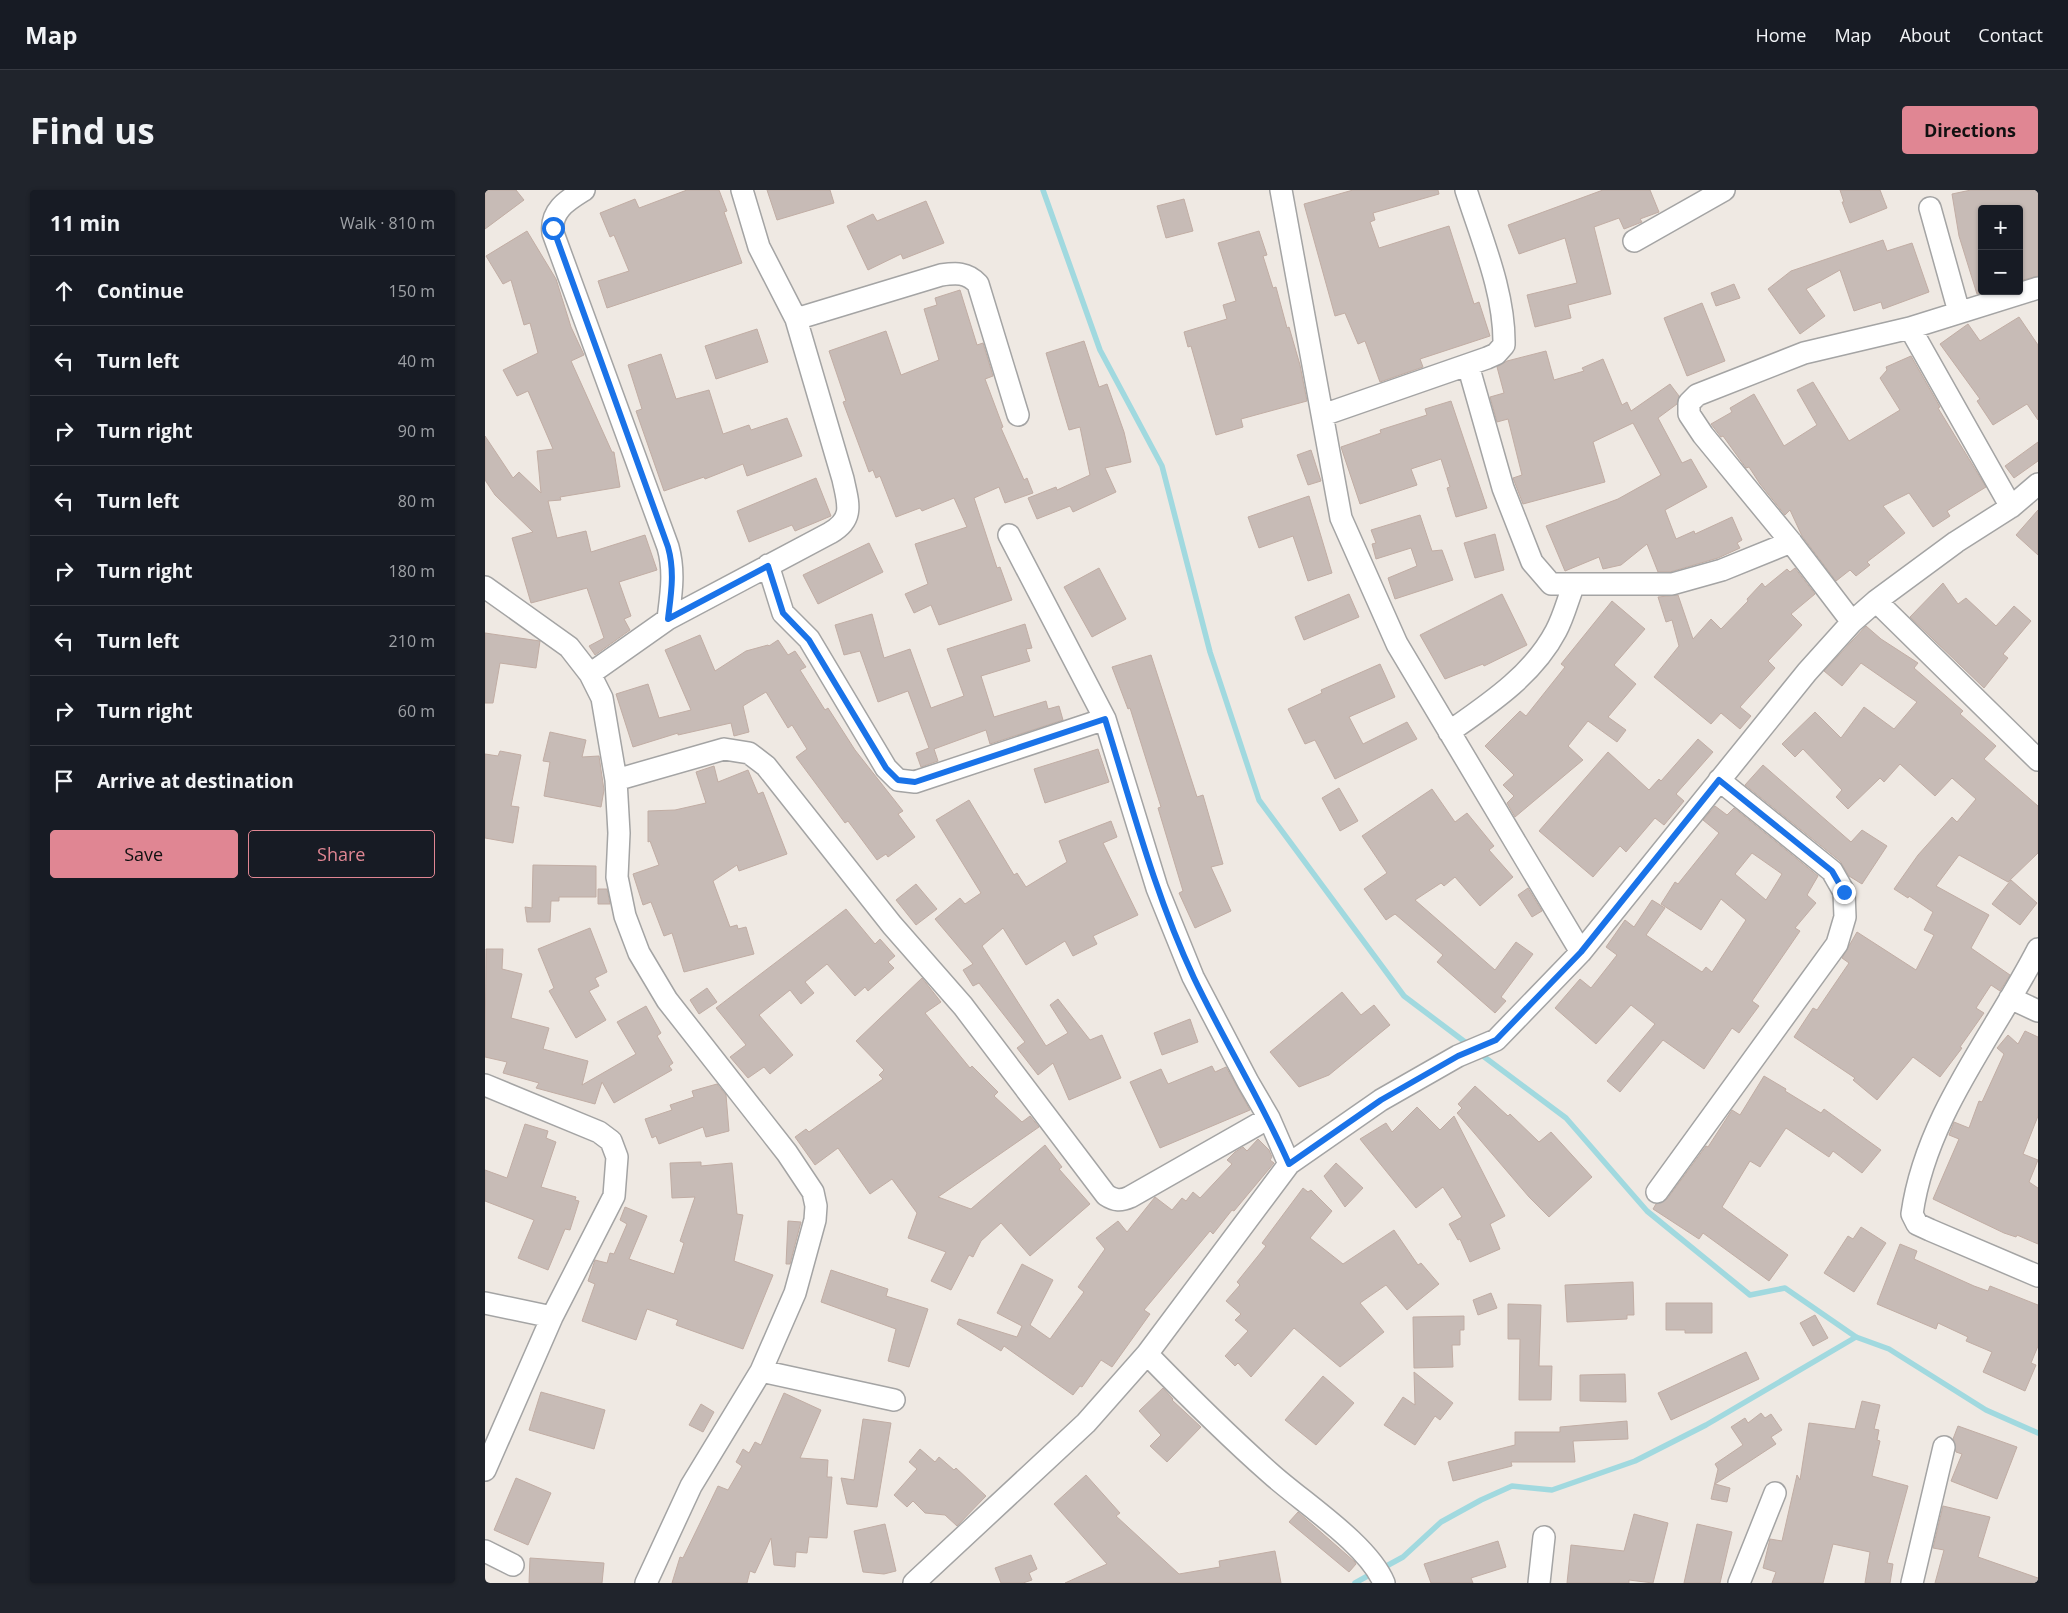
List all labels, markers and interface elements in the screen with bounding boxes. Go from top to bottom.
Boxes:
text: Map [25,18,77,51]
text: Home [1756,23,1806,47]
text: Map [1834,23,1872,47]
text: About [1900,23,1950,47]
text: Contact [1978,23,2043,47]
button: Directions [1902,106,2038,154]
text: Find us [30,107,155,154]
map controls [1978,205,2023,295]
button: + [1978,205,2023,250]
text: 11 min [50,209,120,237]
text: Walk · 810 m [340,212,435,234]
route start [542,217,565,240]
button: − [1978,250,2023,295]
icon: ahead [50,277,78,305]
text: Continue [97,278,184,304]
text: 150 m [389,280,435,302]
icon: left [50,347,78,375]
text: Turn left [97,348,179,374]
text: 40 m [398,350,435,372]
icon: right [50,417,78,445]
text: Turn right [97,418,192,444]
text: 90 m [398,420,435,442]
icon: left [50,487,78,515]
text: Turn left [97,488,179,514]
text: 80 m [398,490,435,512]
icon: right [50,557,78,585]
text: Turn right [97,558,192,584]
text: 180 m [389,560,435,582]
icon: left [50,627,78,655]
text: Turn left [97,628,179,654]
text: 210 m [389,630,435,652]
icon: right [50,697,78,725]
text: Turn right [97,698,192,724]
text: 60 m [398,700,435,722]
icon: arrive [50,767,78,795]
text: Arrive at destination [97,768,294,794]
button: Save [50,830,238,878]
button: Share [248,830,435,878]
route end [1833,881,1856,904]

